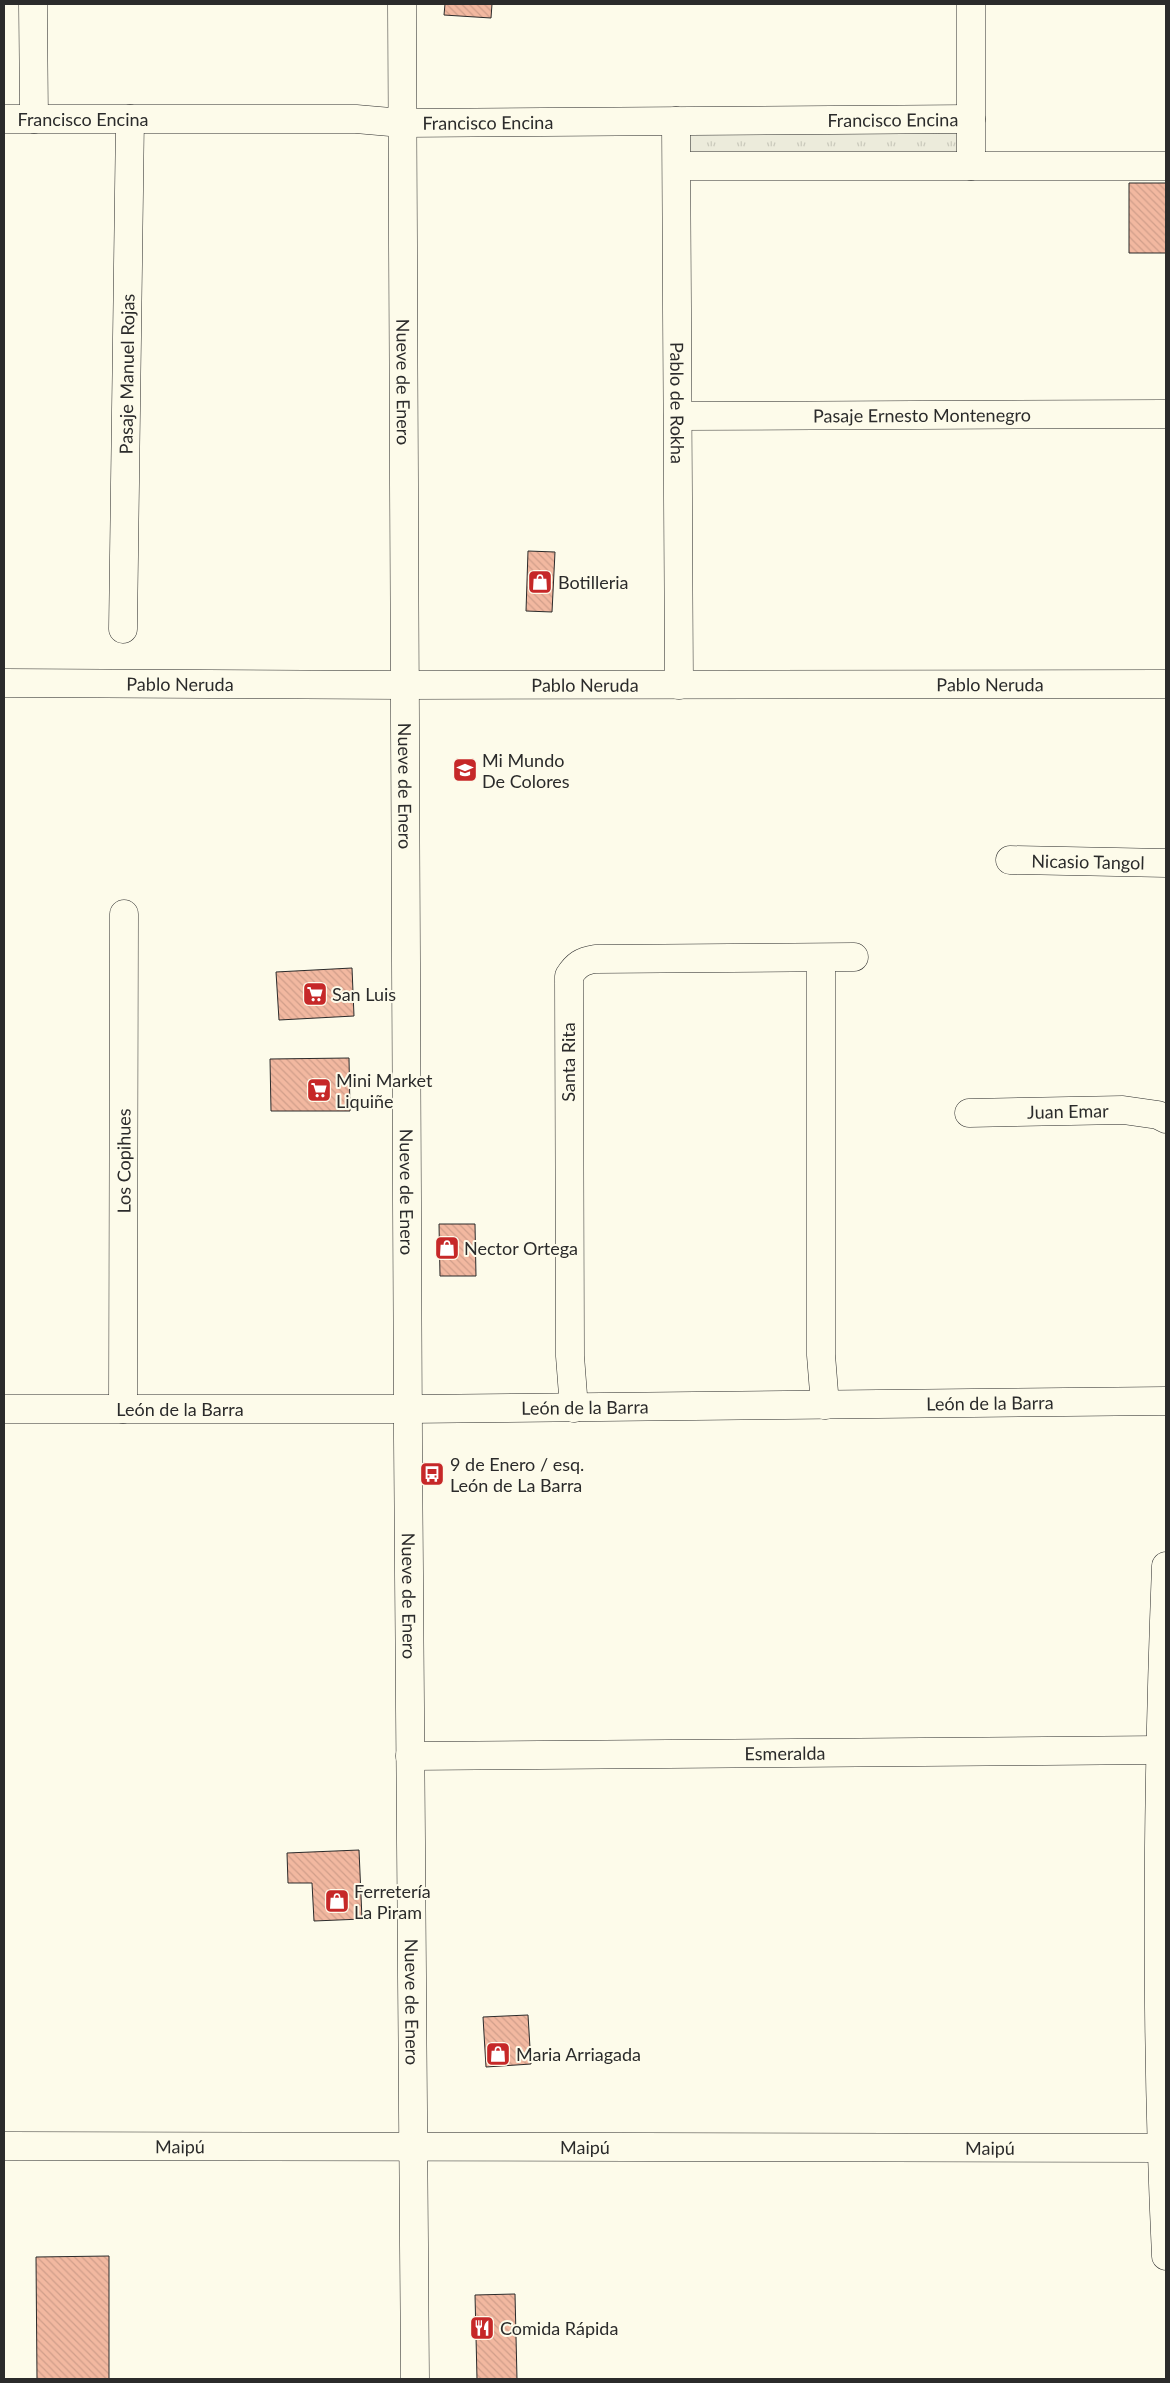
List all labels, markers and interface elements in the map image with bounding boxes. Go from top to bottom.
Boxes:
street label: Francisco Encina [18,108,148,130]
street label: Francisco Encina [827,108,958,131]
street label: Francisco Encina [422,111,553,134]
street label: Pasaje Manuel Rojas [114,293,139,454]
street label: Nueve de Enero [392,319,415,445]
street label: Pablo de Rokha [666,342,689,464]
street label: Pasaje Ernesto Montenegro [813,404,1031,426]
shop icon: Botilleria [527,569,553,595]
place label: Botilleria [558,571,628,593]
street label: Pablo Neruda [126,673,234,695]
street label: Pablo Neruda [936,673,1044,695]
street label: Pablo Neruda [531,674,639,696]
street label: Nueve de Enero [394,723,417,849]
place label: Mi Mundo De Colores [482,749,570,792]
school or university icon: Mi Mundo De Colores [452,757,478,783]
street label: Nicasio Tangol [1031,849,1145,874]
supermarket icon: San Luis [302,981,328,1007]
place label: San Luis [332,983,396,1005]
street label: Santa Rita [557,1022,579,1102]
place label: Mini Market Liquiñe [336,1069,433,1112]
supermarket icon: Mini Market Liquiñe [306,1077,332,1103]
street label: Juan Emar [1027,1099,1109,1123]
street label: Los Copihues [112,1108,135,1214]
street label: Nueve de Enero [396,1129,418,1255]
shop icon: Nector Ortega [434,1235,460,1261]
place label: Nector Ortega [464,1237,578,1259]
street label: León de la Barra [926,1391,1054,1415]
street label: León de la Barra [521,1395,649,1419]
street label: León de la Barra [116,1398,244,1420]
place label: 9 de Enero / esq. León de La Barra [450,1453,584,1496]
bus stop icon: 9 de Enero / esq. León de La Barra [419,1461,445,1487]
street label: Nueve de Enero [398,1533,421,1659]
street label: Esmeralda [744,1742,826,1764]
place label: Ferretería La Piram [354,1880,431,1923]
shop icon: Ferretería La Piram [324,1888,350,1914]
street label: Nueve de Enero [401,1939,424,2065]
shop icon: Maria Arriagada [485,2041,511,2067]
place label: Maria Arriagada [516,2043,641,2065]
street label: Maipú [155,2135,205,2157]
street label: Maipú [560,2136,610,2158]
street label: Maipú [965,2137,1015,2159]
restaurant icon: Comida Rápida [469,2315,495,2341]
place label: Comida Rápida [500,2317,618,2339]

